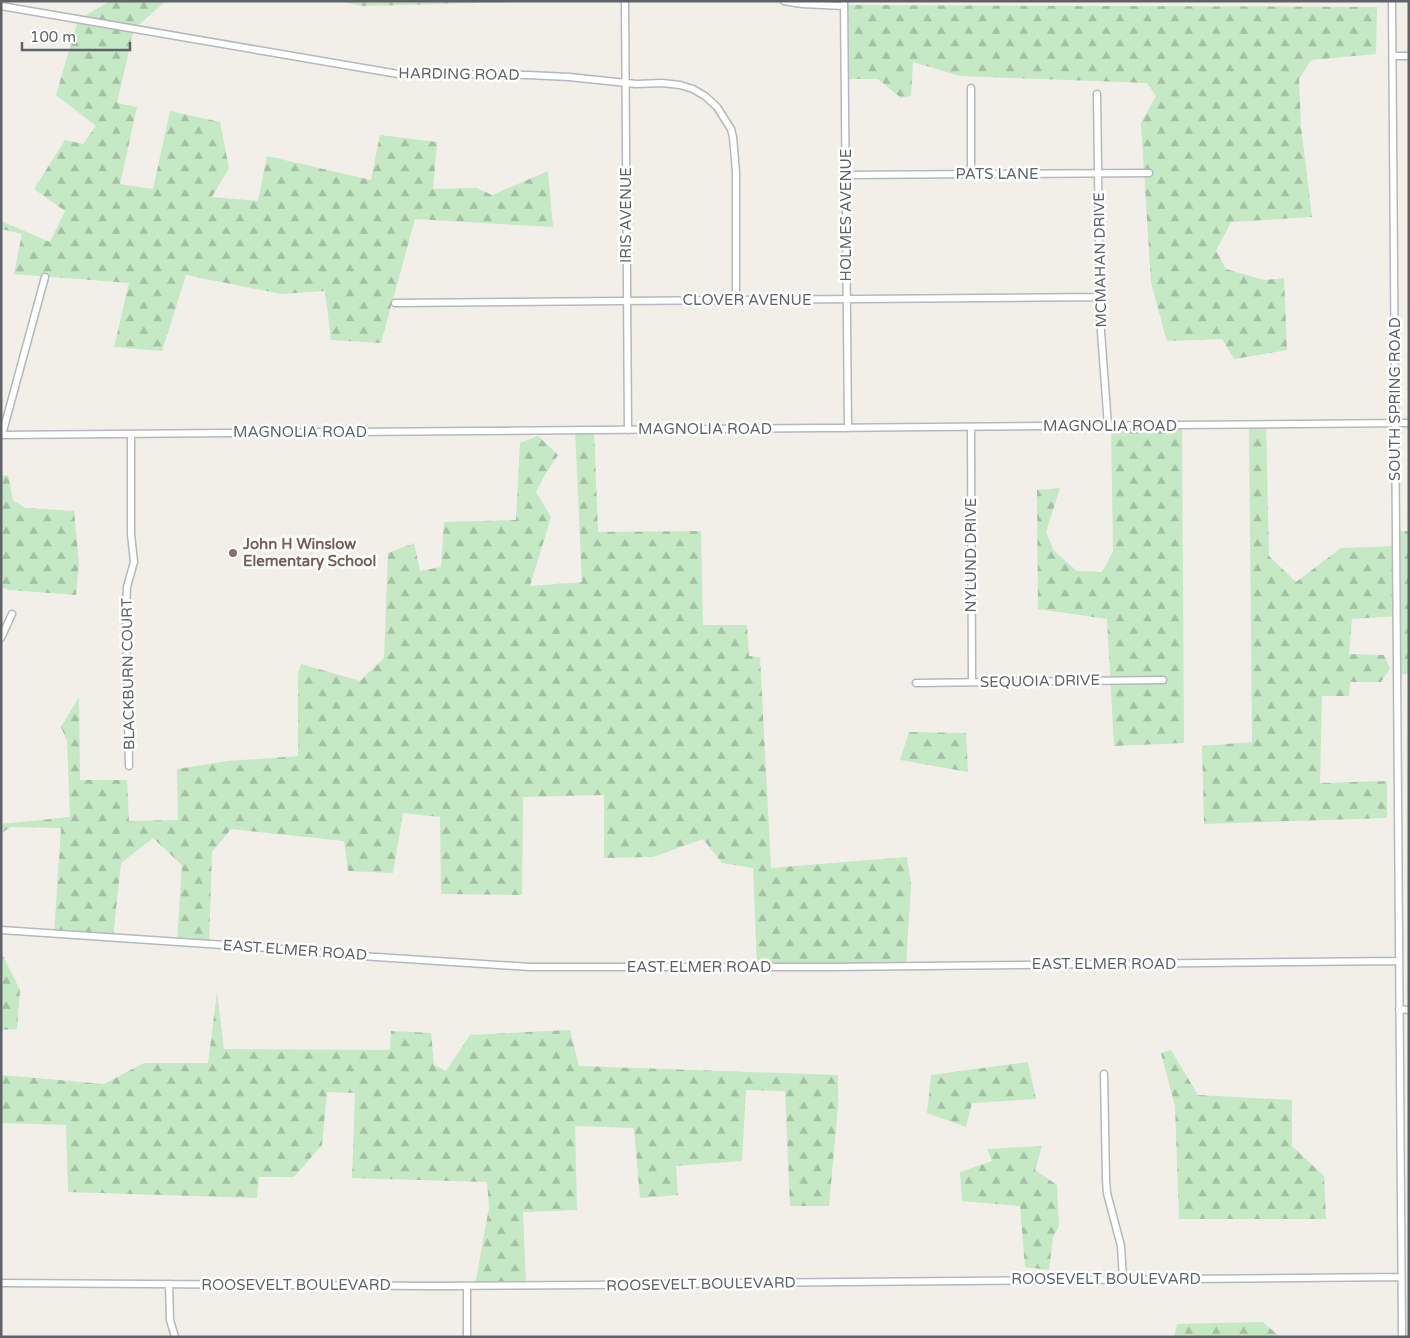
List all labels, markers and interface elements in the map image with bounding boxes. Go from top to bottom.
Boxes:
scale bar [22,20,130,52]
text: 100 m [30,28,76,46]
street label: HARDING ROAD [398,64,520,84]
street label: HOLMES AVENUE [837,149,855,281]
street label: PATS LANE [955,165,1039,183]
street label: IRIS AVENUE [617,167,635,263]
street label: MCMAHAN DRIVE [1090,192,1110,328]
street label: CLOVER AVENUE [682,291,812,309]
street label: SOUTH SPRING ROAD [1386,317,1404,481]
street label: MAGNOLIA ROAD [1043,417,1177,435]
street label: MAGNOLIA ROAD [638,420,772,438]
street label: MAGNOLIA ROAD [233,423,367,441]
street label: NYLUND DRIVE [962,498,980,612]
place label: John H Winslow Elementary School [242,535,376,571]
marker: John H Winslow Elementary School [227,547,239,559]
street label: BLACKBURN COURT [118,598,138,750]
street label: SEQUOIA DRIVE [980,671,1100,691]
street label: EAST ELMER ROAD [222,936,368,964]
street label: EAST ELMER ROAD [1032,955,1176,973]
street label: EAST ELMER ROAD [627,958,771,976]
street label: ROOSEVELT BOULEVARD [1011,1270,1201,1288]
street label: ROOSEVELT BOULEVARD [606,1273,796,1295]
street label: ROOSEVELT BOULEVARD [201,1276,391,1294]

